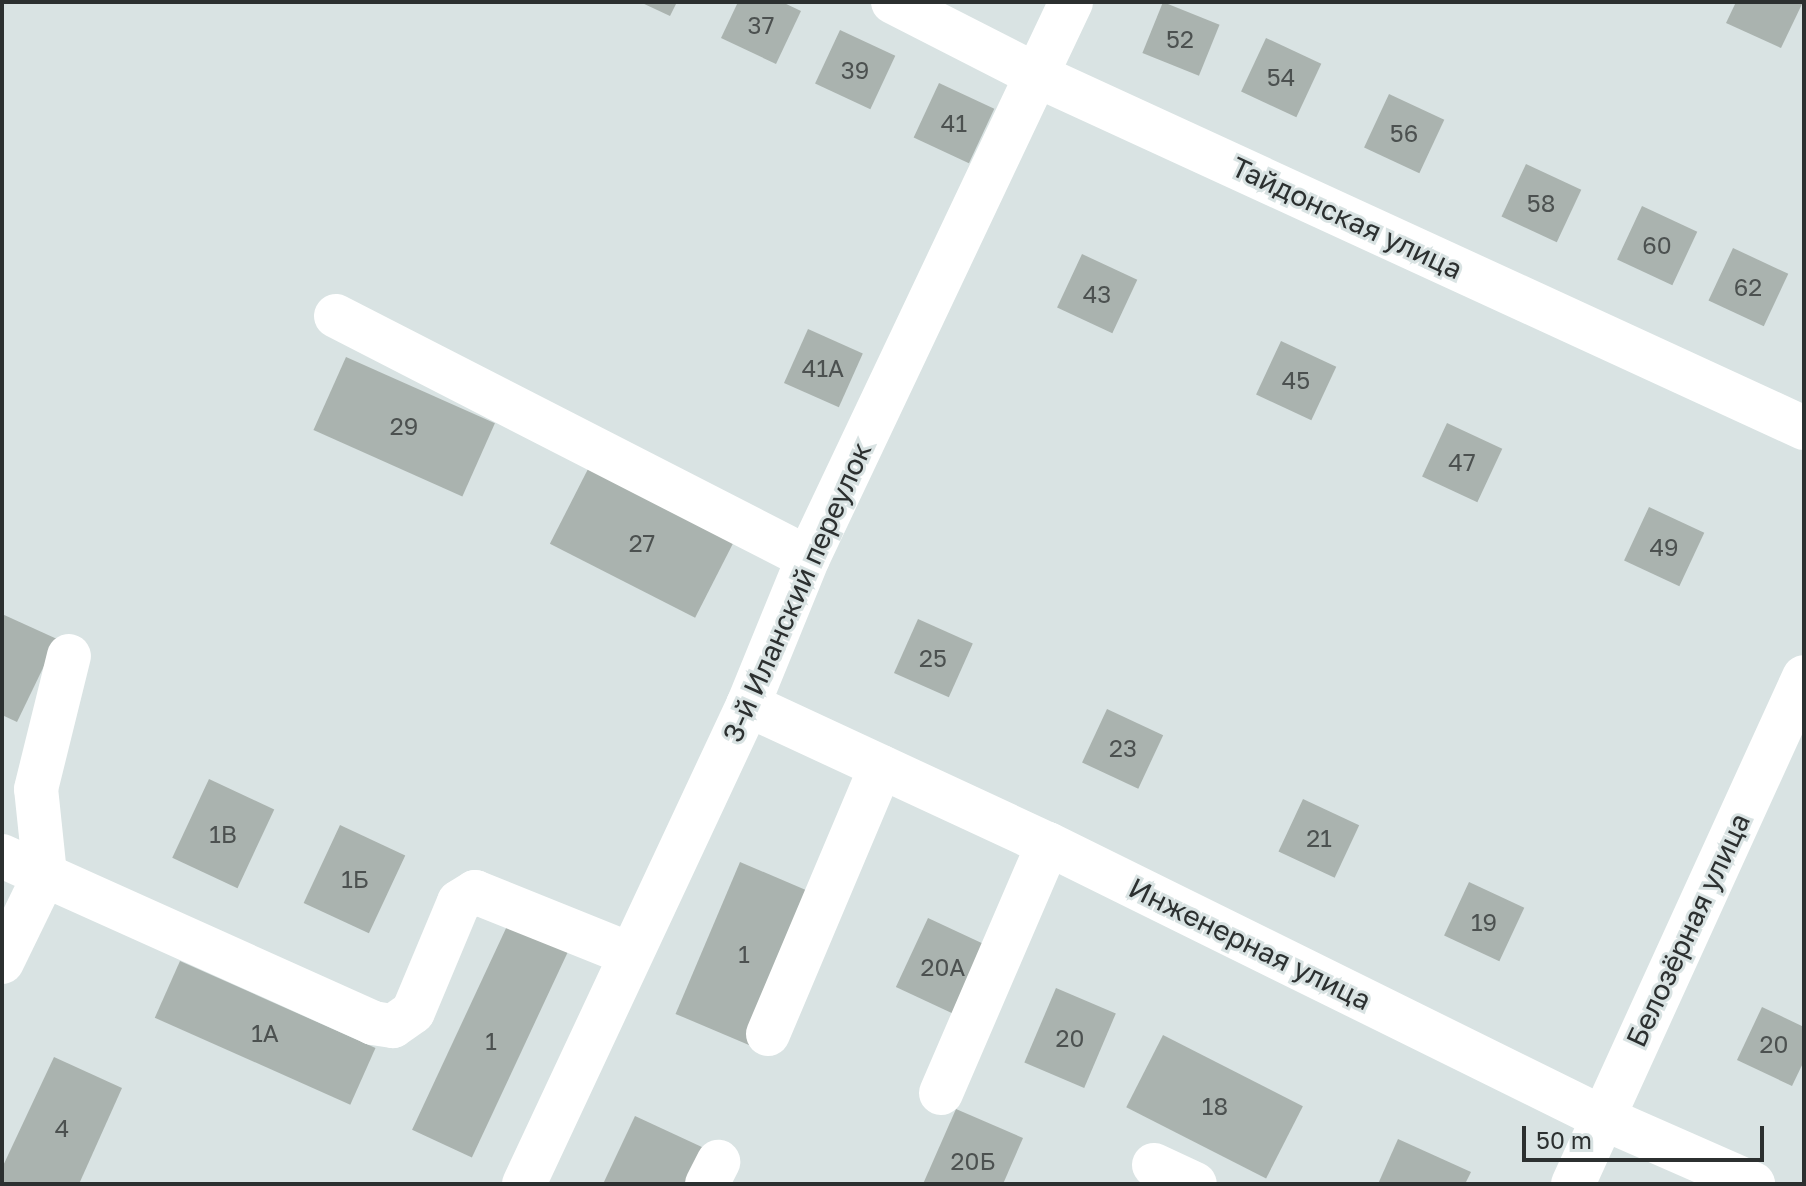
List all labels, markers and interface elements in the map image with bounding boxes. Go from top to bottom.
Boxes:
house number: 37 [748,11,774,39]
house number: 52 [1166,25,1194,53]
house number: 39 [841,56,869,84]
house number: 54 [1267,63,1295,91]
house number: 41 [941,109,967,137]
house number: 56 [1390,119,1418,147]
street label: Тайдонская улица [1226,150,1468,286]
house number: 58 [1527,189,1555,217]
house number: 60 [1642,231,1672,259]
house number: 62 [1734,273,1762,301]
house number: 43 [1083,280,1111,308]
house number: 41А [802,354,844,382]
house number: 45 [1282,366,1310,394]
house number: 29 [390,412,418,440]
street label: 3-й Иланский переулок [716,437,878,747]
house number: 47 [1448,448,1476,476]
house number: 27 [629,529,655,557]
house number: 49 [1649,533,1679,561]
house number: 25 [919,644,947,672]
house number: 23 [1109,734,1137,762]
street label: Белозёрная улица [1619,808,1757,1052]
house number: 1В [209,820,237,848]
house number: 21 [1306,824,1332,852]
house number: 1Б [341,865,369,893]
street label: Инженерная улица [1124,871,1376,1017]
house number: 19 [1471,908,1497,936]
house number: 1 [738,940,750,968]
house number: 20А [921,953,965,981]
house number: 1А [251,1019,279,1047]
house number: 20 [1056,1024,1084,1052]
house number: 1 [485,1027,497,1055]
house number: 20 [1760,1030,1788,1058]
house number: 18 [1202,1092,1228,1120]
scale bar [1526,1110,1768,1160]
house number: 4 [55,1114,69,1142]
text: 50 m [1536,1125,1592,1154]
house number: 20Б [951,1147,995,1175]

